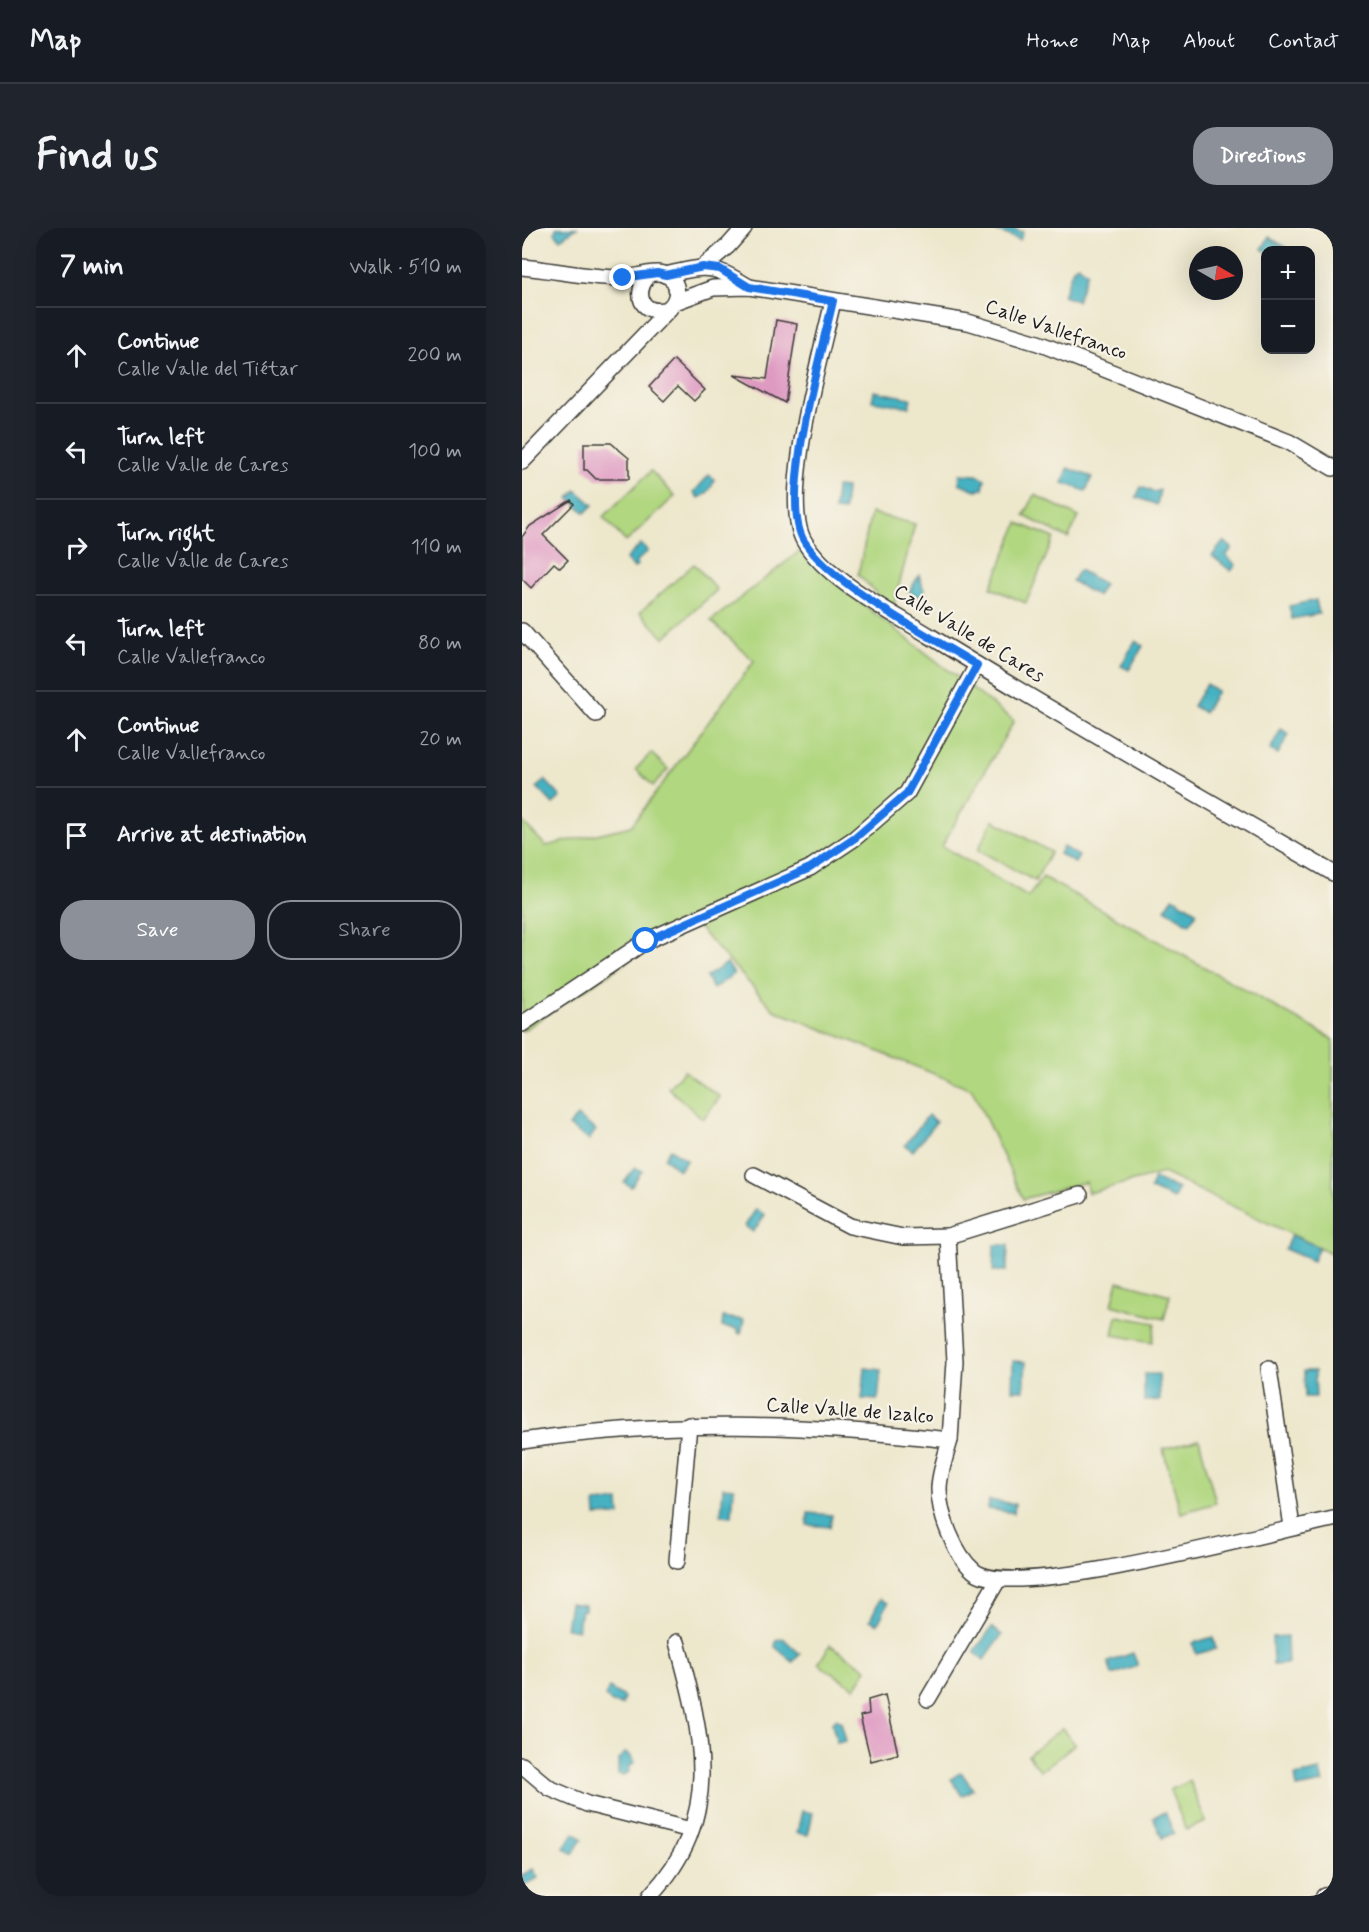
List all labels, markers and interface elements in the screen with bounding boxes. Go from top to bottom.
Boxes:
text: Map [30,23,81,60]
text: Home [1027,27,1079,55]
text: Map [1112,27,1150,55]
text: About [1183,27,1235,55]
text: Contact [1268,27,1339,55]
button: Directions [1193,127,1333,185]
text: Find us [36,129,158,184]
north arrow [1189,246,1243,300]
map controls [1261,246,1315,354]
button: + [1261,246,1315,300]
text: 7 min [60,250,124,284]
text: Walk · 510 m [349,254,462,281]
route end [609,264,635,290]
street label: Calle Vallefranco [981,293,1131,367]
button: − [1261,300,1315,354]
text: Continue [117,328,199,356]
icon: ahead [60,339,93,372]
text: 200 m [407,342,462,369]
text: Calle Valle del Tiétar [117,356,298,383]
text: Turn left [117,424,205,452]
icon: left [60,435,93,468]
text: 100 m [408,438,462,465]
text: Calle Valle de Cares [117,452,288,479]
text: Turn right [117,520,215,548]
icon: right [60,531,93,564]
text: 110 m [411,534,462,561]
text: Calle Valle de Cares [117,548,288,575]
street label: Calle Valle de Cares [889,578,1050,690]
text: Turn left [117,616,205,644]
icon: left [60,627,93,660]
text: 80 m [418,630,462,657]
text: Calle Vallefranco [117,644,265,671]
text: Continue [117,712,199,740]
icon: ahead [60,723,93,756]
text: 20 m [419,726,462,753]
text: Calle Vallefranco [117,740,265,767]
icon: arrive [60,819,93,852]
text: Arrive at destination [117,821,307,849]
button: Save [60,900,255,960]
button: Share [267,900,462,960]
route start [632,927,658,953]
street label: Calle Valle de Izalco [765,1392,935,1430]

